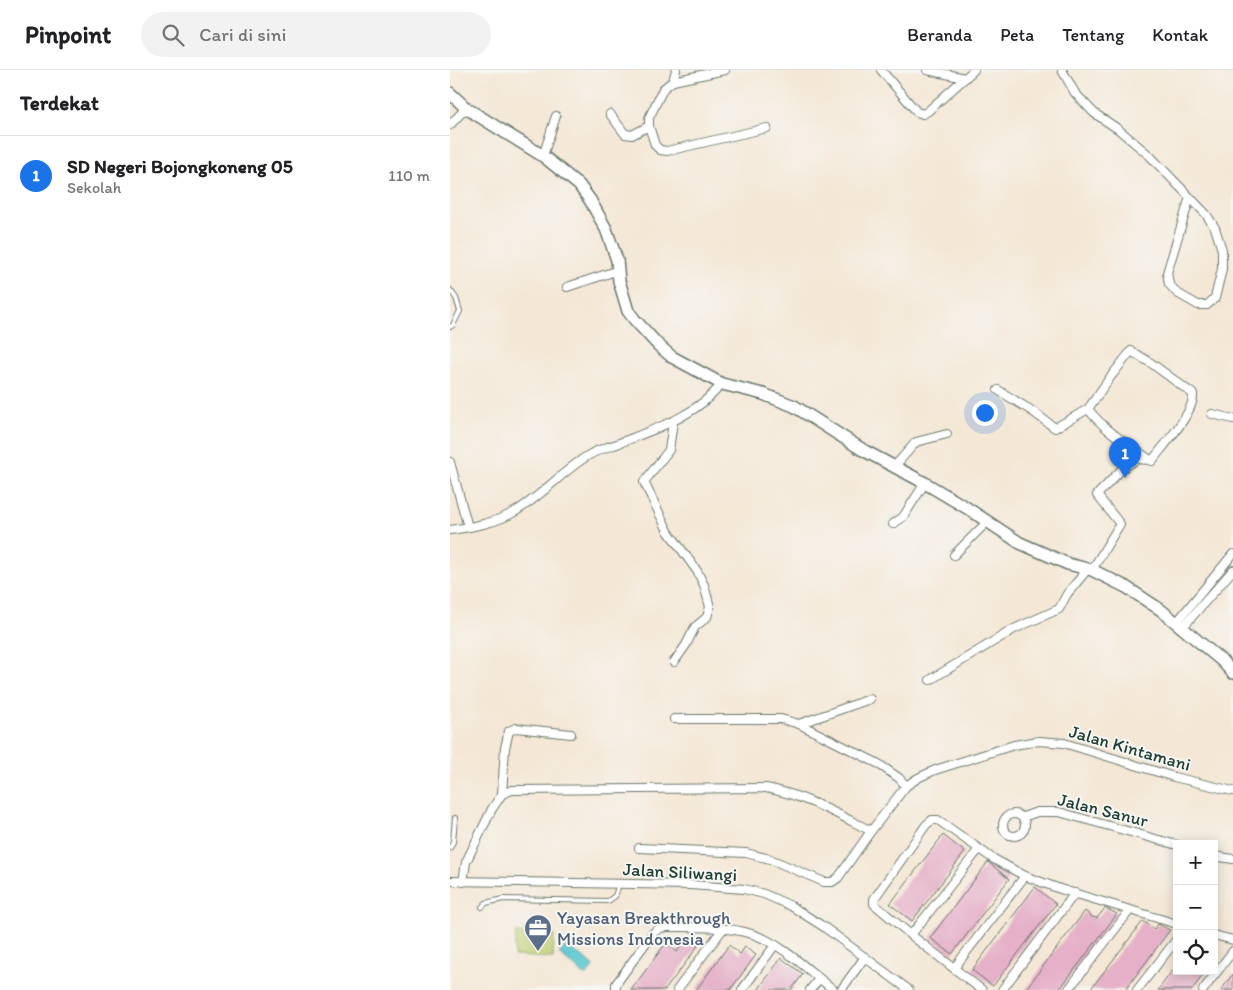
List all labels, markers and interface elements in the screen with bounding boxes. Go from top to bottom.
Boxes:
search box [141,12,491,57]
text: Pinpoint [25,20,111,49]
icon: search [159,21,187,49]
text: Cari di sini [199,23,286,46]
text: Beranda [907,24,972,46]
text: Peta [1000,24,1034,46]
text: Tentang [1062,24,1124,46]
text: Kontak [1152,24,1208,46]
text: Terdekat [20,90,99,115]
text: SD Negeri Bojongkoneng 05 [67,155,293,178]
text: 1 [32,166,40,185]
text: 110 m [388,166,430,185]
text: Sekolah [67,178,121,197]
your location [972,400,998,426]
pin: 1 [1109,437,1141,478]
street label: Jalan Kintamani [1067,720,1193,776]
street label: Jalan Sanur [1056,788,1151,832]
map controls [1173,840,1218,975]
button: + [1173,840,1218,885]
street label: Jalan Siliwangi [622,858,738,886]
button: − [1173,885,1218,930]
place label: Yayasan Breakthrough Missions Indonesia [557,907,731,950]
office icon: Yayasan Breakthrough Missions Indonesia [523,913,553,952]
button: locate [1173,930,1218,975]

